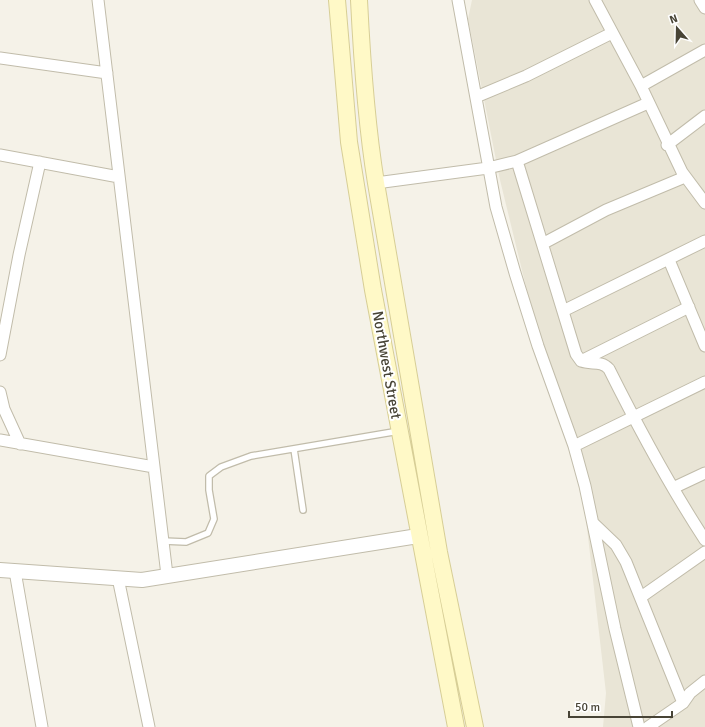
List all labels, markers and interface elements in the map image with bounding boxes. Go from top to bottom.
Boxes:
north arrow [657,8,697,48]
text: N [668,12,680,26]
street label: Northwest Street [369,310,405,420]
scale bar [569,693,672,719]
text: 50 m [575,700,600,715]

